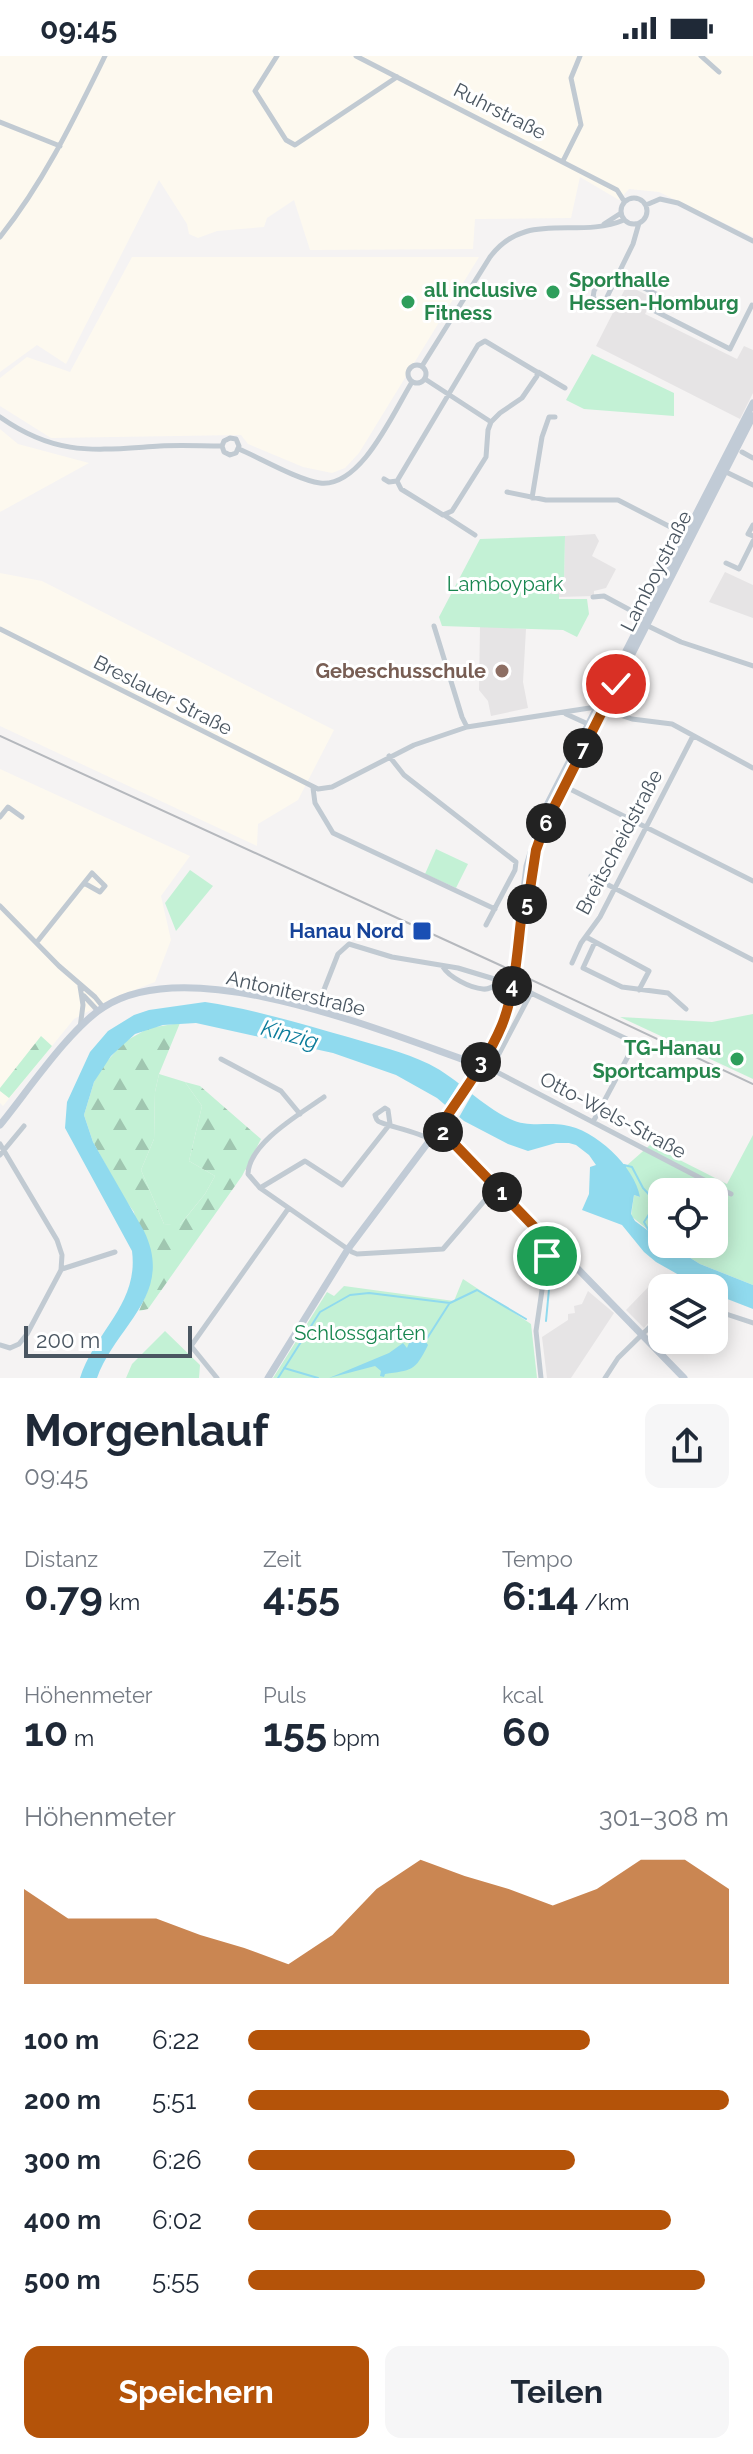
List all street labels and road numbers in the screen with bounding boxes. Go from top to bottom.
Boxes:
street label: Ruhrstraße [450,78,550,145]
street label: Lamboystraße [615,506,697,635]
street label: Breslauer Straße [90,650,237,740]
street label: Breitscheidstraße [571,765,667,919]
street label: Antoniterstraße [224,965,368,1021]
street label: Otto-Wels-Straße [536,1066,690,1164]

